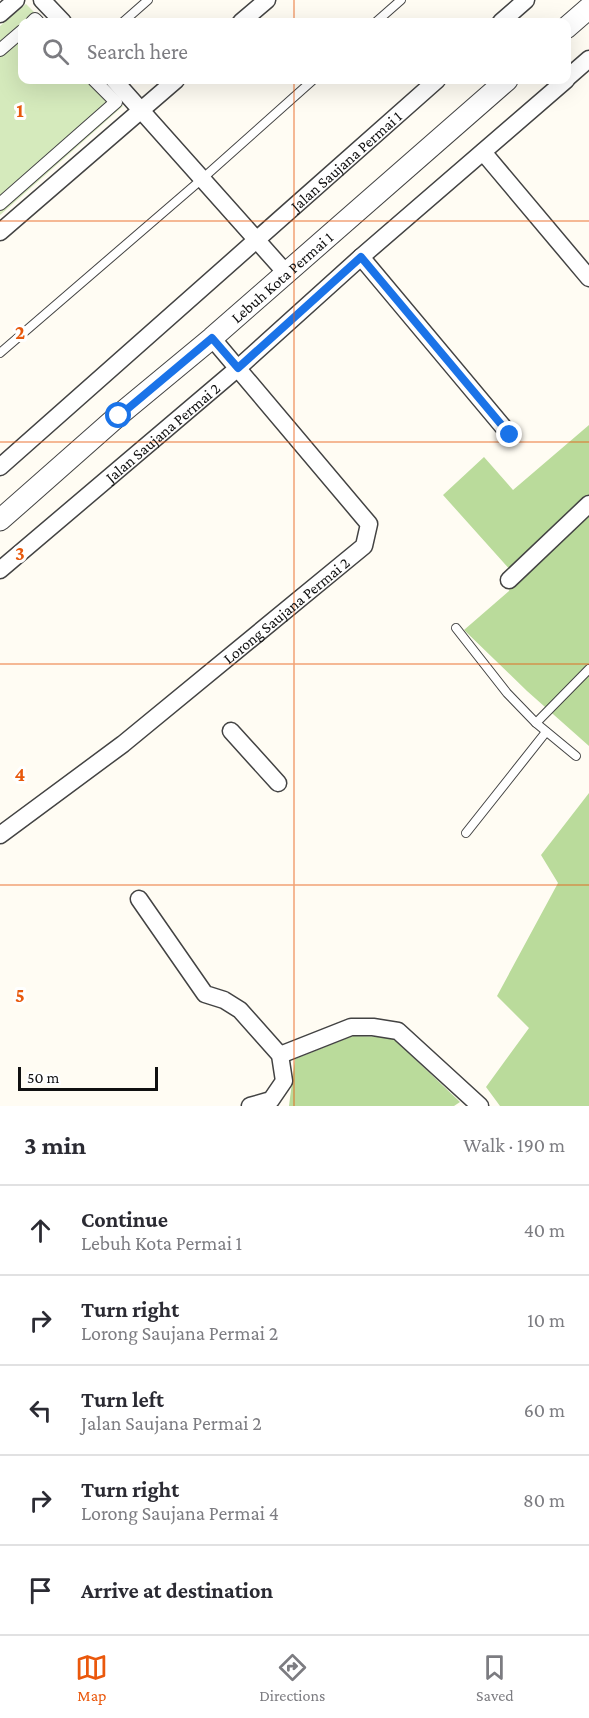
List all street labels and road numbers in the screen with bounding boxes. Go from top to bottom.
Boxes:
street label: Jalan Saujana Permai 1 [286,108,405,217]
street label: Lebuh Kota Permai 1 [228,229,336,326]
street label: Jalan Saujana Permai 2 [101,379,224,488]
street label: Lorong Saujana Permai 2 [220,554,353,667]

